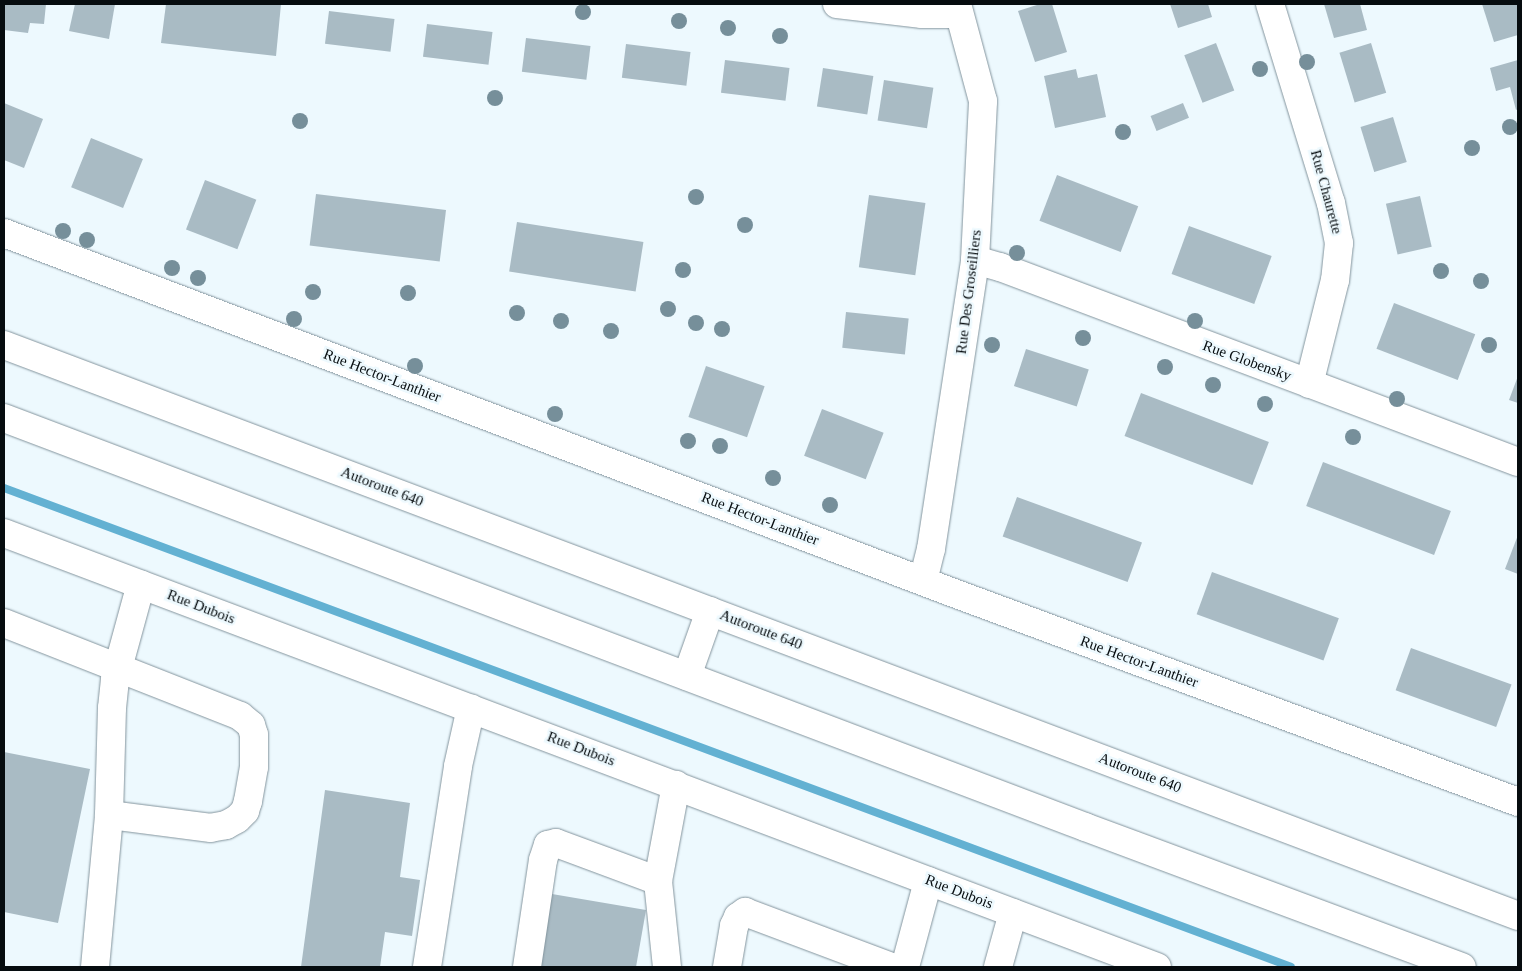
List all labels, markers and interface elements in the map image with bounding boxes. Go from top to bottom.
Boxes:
street label: Rue Chaurette [1306,148,1346,236]
street label: Rue Des Groseilliers [952,229,986,355]
street label: Rue Globensky [1200,337,1294,385]
street label: Rue Hector-Lanthier [321,345,443,407]
street label: Autoroute 640 [338,463,426,511]
street label: Rue Hector-Lanthier [699,488,821,550]
street label: Rue Dubois [165,586,237,628]
street label: Autoroute 640 [717,606,805,654]
street label: Rue Hector-Lanthier [1078,632,1200,692]
street label: Rue Dubois [545,728,617,770]
street label: Autoroute 640 [1096,749,1184,797]
street label: Rue Dubois [923,871,995,913]

